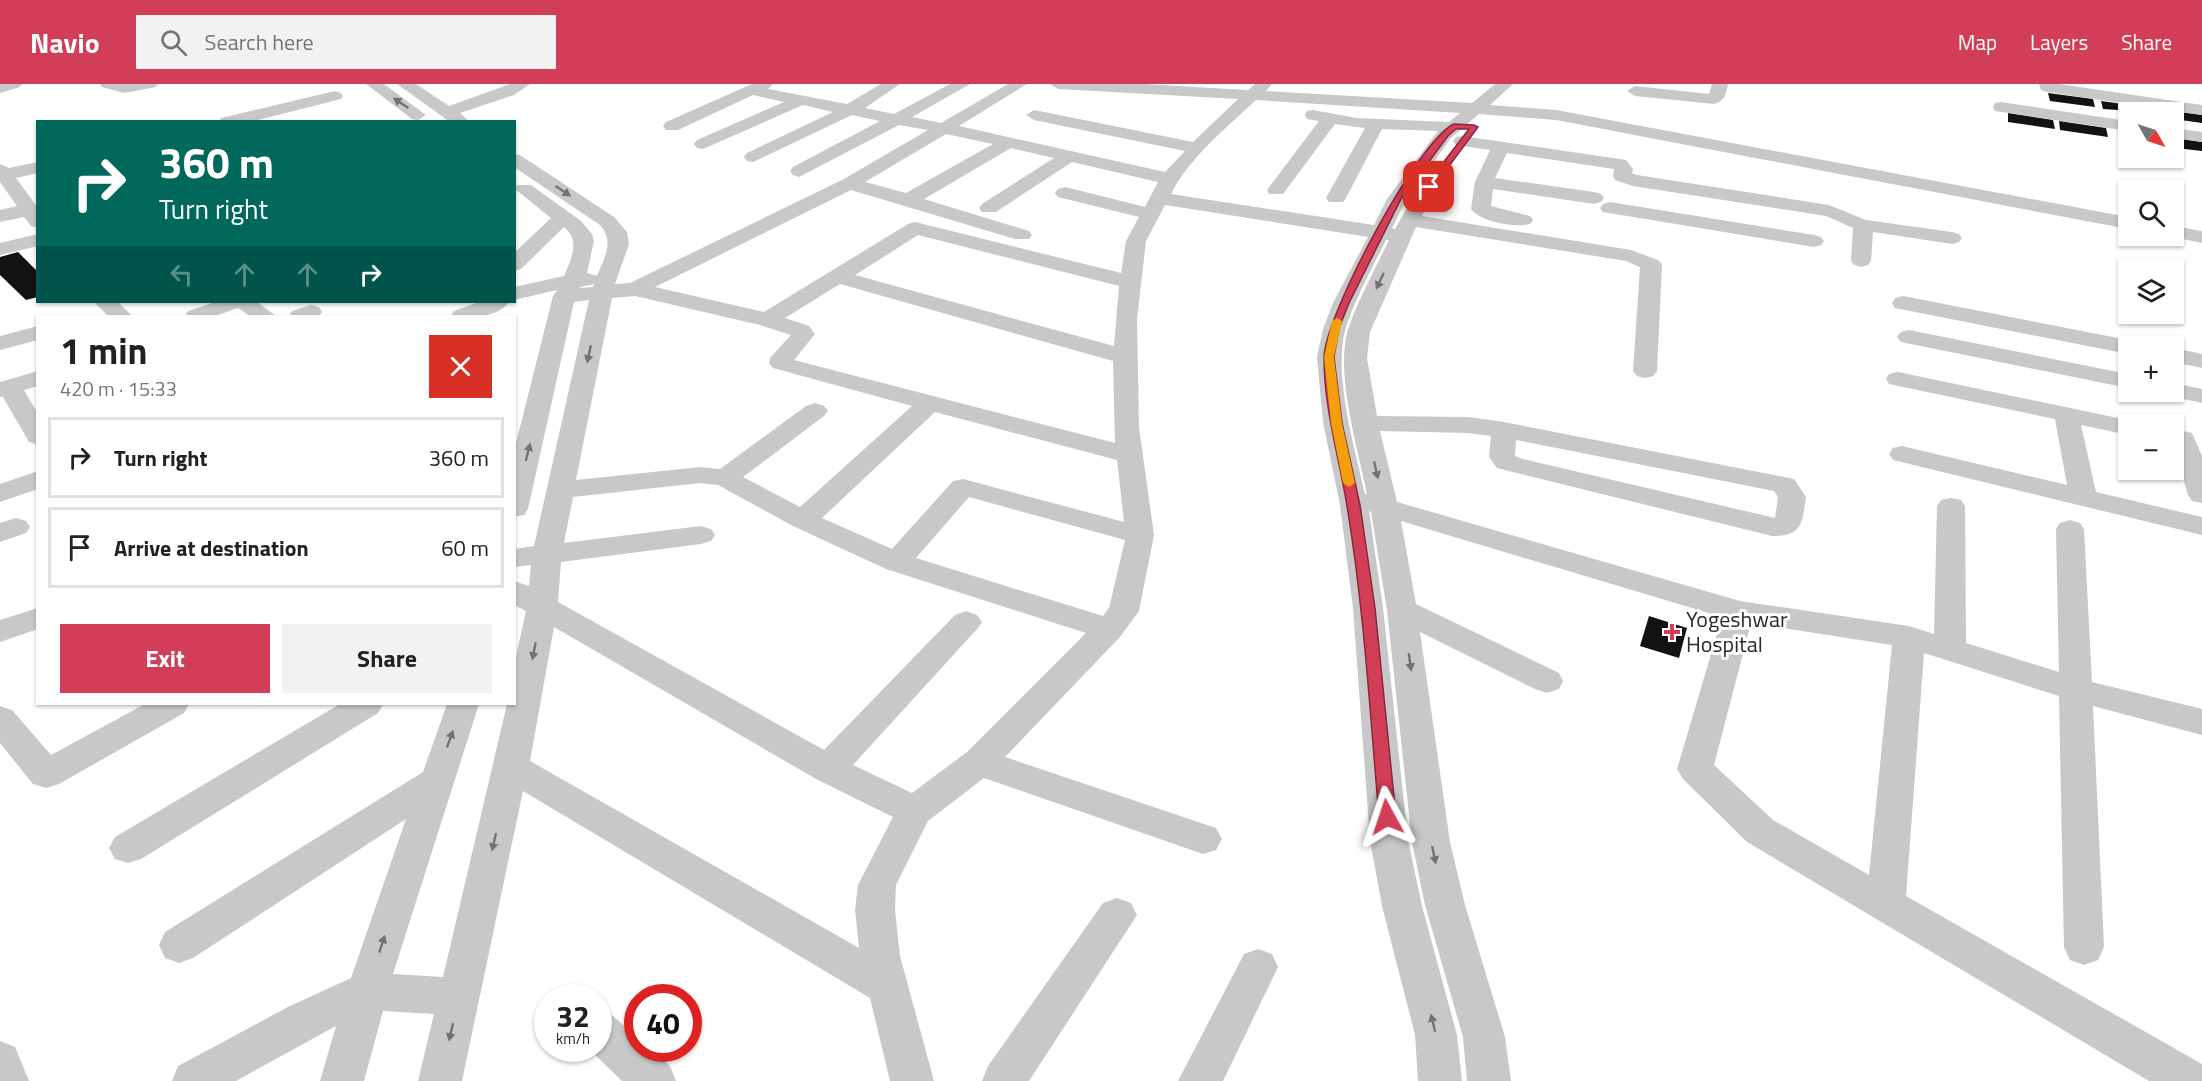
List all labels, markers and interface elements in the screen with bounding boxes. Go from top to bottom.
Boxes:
search box [136,15,556,69]
text: Navio [30,21,100,64]
text: Search here [205,25,314,59]
icon: search [157,26,190,59]
text: Map [1958,26,1997,58]
text: Layers [2030,26,2088,58]
text: Share [2121,26,2172,58]
one-way arrow [393,97,409,109]
north arrow [2118,102,2184,168]
map controls [2118,102,2184,480]
text: 360 m [159,130,274,194]
icon: right [60,144,138,222]
pin [1403,161,1454,212]
icon: arrive [1412,170,1445,203]
button: search [2118,180,2184,246]
one-way arrow [555,186,571,197]
text: Turn right [159,188,268,229]
icon: left [165,258,198,291]
icon: ahead [228,258,261,291]
icon: ahead [291,258,324,291]
icon: right [354,258,387,291]
button: layers [2118,258,2184,324]
one-way arrow [1376,273,1385,290]
text: 1 min [60,323,147,378]
button: close [429,335,492,398]
button: + [2118,336,2184,402]
one-way arrow [584,345,594,364]
text: 420 m · 15:33 [60,373,177,404]
button: − [2118,414,2184,480]
icon: right [63,441,96,474]
text: Turn right [114,441,208,475]
text: 360 m [429,441,489,475]
one-way arrow [524,443,534,462]
one-way arrow [1371,461,1381,479]
icon: arrive [63,531,96,564]
text: Arrive at destination [114,531,309,565]
text: 60 m [441,531,489,565]
place label: Yogeshwar Hospital [1686,602,1788,661]
marker: Yogeshwar Hospital [1663,623,1681,641]
button: Exit [60,624,270,693]
button: Share [282,624,492,693]
one-way arrow [529,642,538,661]
one-way arrow [1405,652,1414,671]
one-way arrow [446,730,456,748]
position arrow [1355,785,1419,849]
one-way arrow [489,833,498,852]
one-way arrow [1430,846,1439,865]
one-way arrow [378,935,387,953]
speed limit sign: 40 [624,984,702,1062]
text: 32 [556,993,590,1039]
one-way arrow [1428,1014,1437,1032]
one-way arrow [446,1023,455,1042]
text: km/h [556,1027,590,1050]

